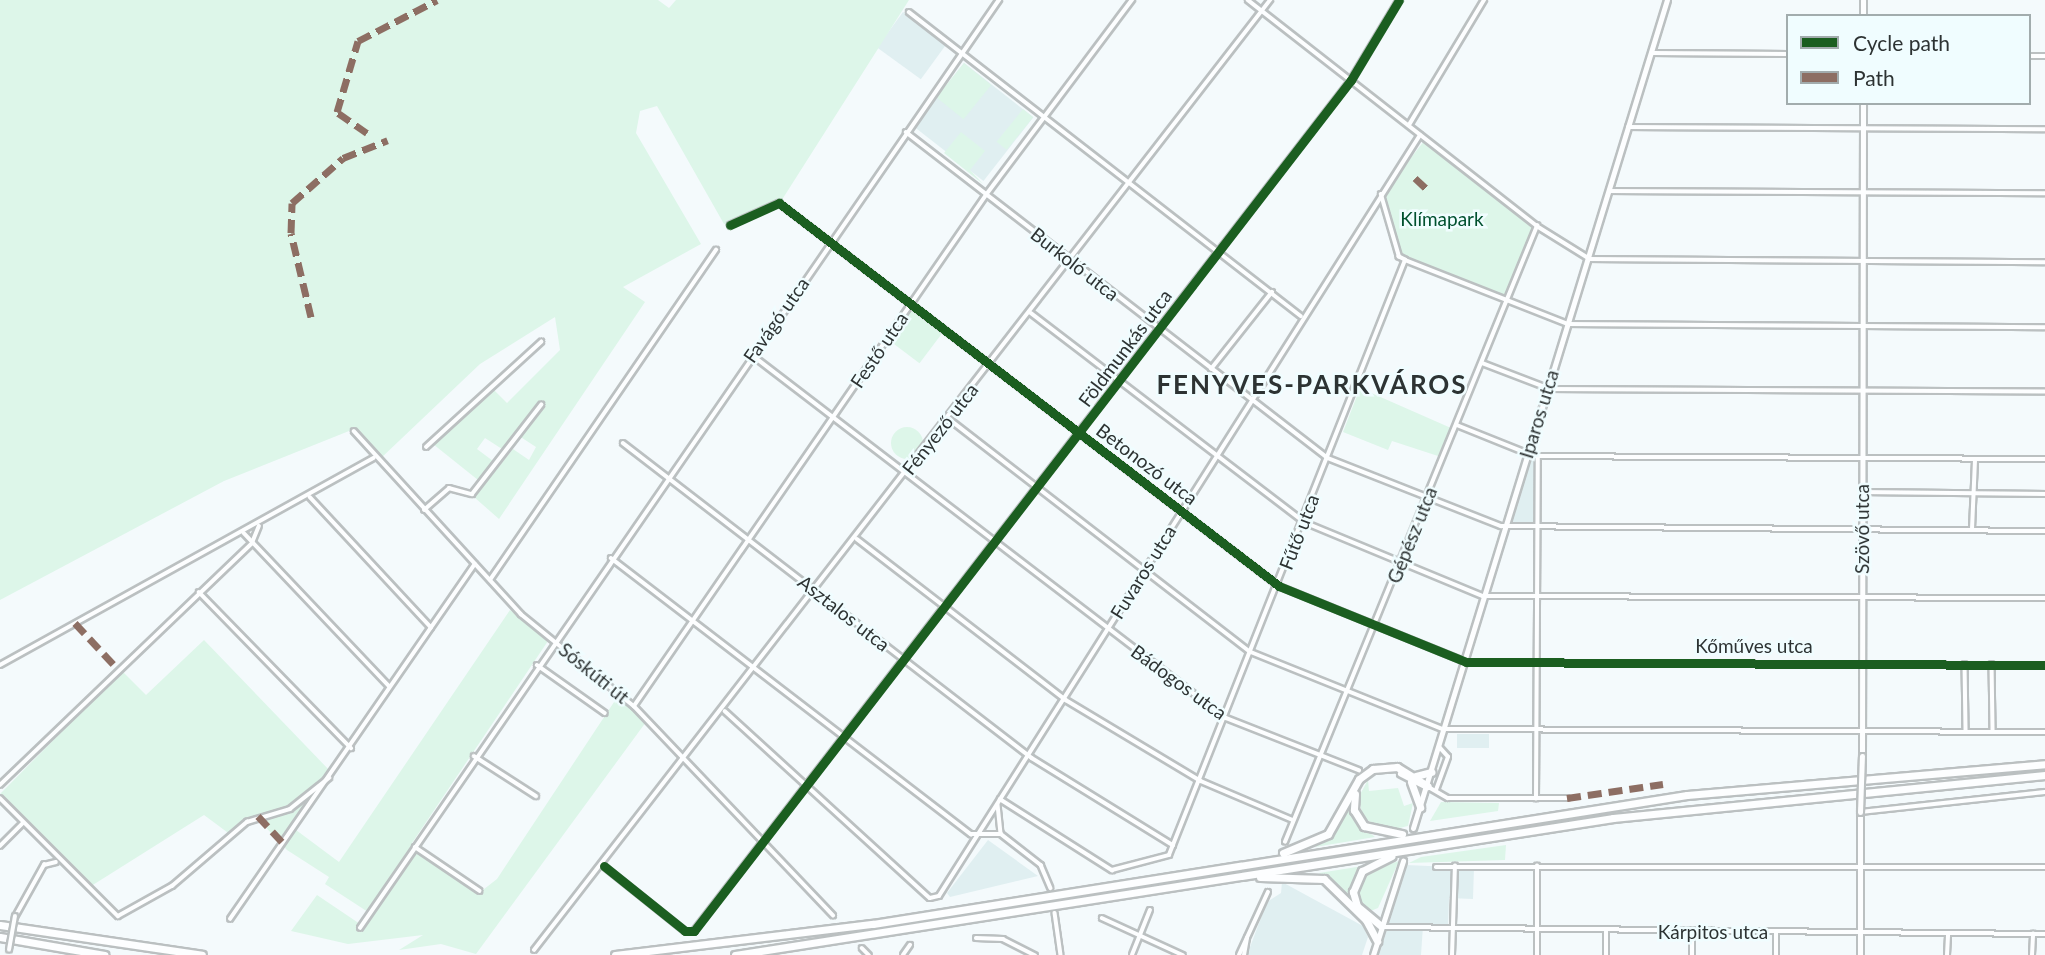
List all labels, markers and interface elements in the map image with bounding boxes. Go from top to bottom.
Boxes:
legend [1786,14,2031,105]
text: Cycle path [1853,30,1950,55]
text: Path [1853,65,1895,90]
park label: Klímapark [1400,208,1484,230]
street label: Burkoló utca [1026,223,1124,305]
street label: Favágó utca [738,273,814,367]
street label: Földmunkás utca [1074,285,1176,411]
street label: Festő utca [845,308,913,392]
street label: Iparos utca [1515,367,1563,461]
district label: FENYVES-PARKVÁROS [1159,369,1465,401]
street label: Fényező utca [897,379,983,479]
street label: Betonozó utca [1092,419,1202,509]
street label: Gépész utca [1382,483,1442,587]
street label: Szövő utca [1851,484,1873,574]
street label: Fűtő utca [1274,491,1324,573]
street label: Fuvaros utca [1105,521,1181,623]
street label: Asztalos utca [794,570,894,656]
street label: Kőműves utca [1695,635,1813,657]
street label: Sóskúti út [554,638,634,708]
street label: Bádogos utca [1127,640,1231,724]
street label: Kárpitos utca [1658,921,1768,943]

